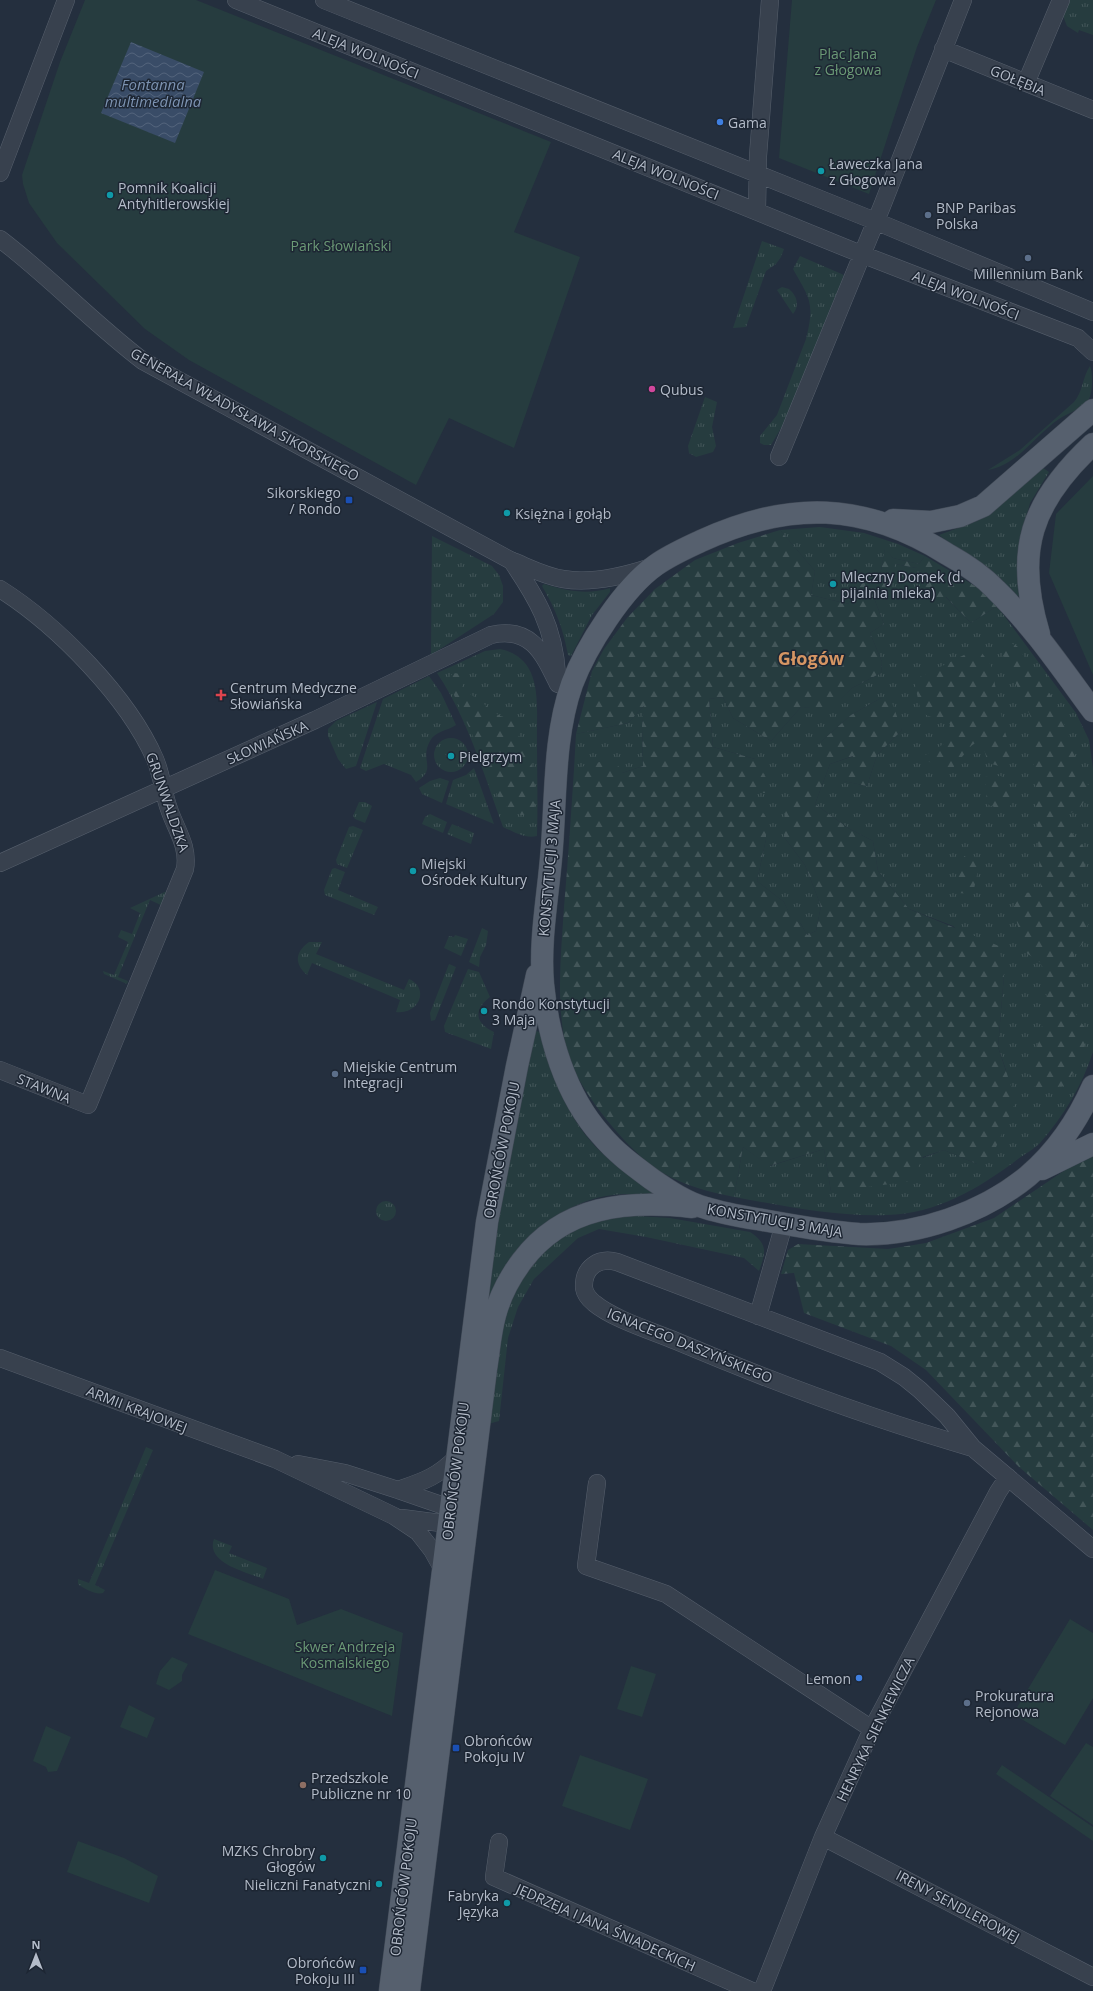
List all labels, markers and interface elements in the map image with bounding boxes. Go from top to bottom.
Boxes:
street label: ALEJA WOLNOŚCI [310,23,422,83]
park label: Plac Jana z Głogowa [815,44,882,79]
street label: GOŁĘBIA [988,60,1049,100]
water label: Fontanna multimedialna [105,74,202,111]
place label: Gama [728,113,767,132]
marker: Gama [715,117,725,127]
street label: ALEJA WOLNOŚCI [610,144,722,204]
place label: Ławeczka Jana z Głogowa [829,154,923,189]
marker: Ławeczka Jana z Głogowa [816,166,826,176]
place label: Pomnik Koalicji Antyhitlerowskiej [118,178,230,213]
marker: Pomnik Koalicji Antyhitlerowskiej [105,190,115,200]
place label: BNP Paribas Polska [936,198,1016,233]
marker: BNP Paribas Polska [923,210,933,220]
park label: Park Słowiański [291,236,391,255]
marker: Millennium Bank [1023,253,1033,263]
place label: Millennium Bank [973,264,1083,283]
street label: ALEJA WOLNOŚCI [910,266,1022,324]
street label: GENERAŁA WŁADYSŁAWA SIKORSKIEGO [127,343,363,485]
place label: Qubus [660,380,704,399]
marker: Qubus [647,384,657,394]
place label: Sikorskiego / Rondo [267,483,341,518]
marker: Sikorskiego / Rondo [344,495,354,505]
place label: Księżna i gołąb [515,504,611,523]
marker: Księżna i gołąb [502,508,512,518]
place label: Mleczny Domek (d. pijalnia mleka) [841,567,964,602]
marker: Mleczny Domek (d. pijalnia mleka) [828,579,838,589]
district label: Głogów [778,646,845,670]
place label: Centrum Medyczne Słowiańska [230,678,357,713]
marker: Centrum Medyczne Słowiańska [215,689,227,701]
street label: SŁOWIAŃSKA [223,716,311,768]
place label: Pielgrzym [459,747,522,766]
street label: GRUNWALDZKA [142,750,194,855]
marker: Pielgrzym [446,751,456,761]
street label: KONSTYTUCJI 3 MAJA [534,799,564,937]
place label: Miejski Ośrodek Kultury [421,854,528,889]
marker: Miejski Ośrodek Kultury [408,866,418,876]
place label: Rondo Konstytucji 3 Maja [492,994,610,1029]
marker: Rondo Konstytucji 3 Maja [479,1006,489,1016]
place label: Miejskie Centrum Integracji [343,1057,457,1092]
street label: STAWNA [14,1069,74,1107]
marker: Miejskie Centrum Integracji [330,1069,340,1079]
street label: OBROŃCÓW POKOJU [478,1080,524,1220]
street label: KONSTYTUCJI 3 MAJA [706,1199,844,1241]
street label: IGNACEGO DASZYŃSKIEGO [604,1303,776,1387]
street label: ARMII KRAJOWEJ [84,1381,190,1437]
street label: OBROŃCÓW POKOJU [437,1401,473,1541]
park label: Skwer Andrzeja Kosmalskiego [295,1637,395,1672]
street label: HENRYKA SIENKIEWICZA [832,1653,918,1805]
place label: Lemon [806,1669,851,1688]
marker: Lemon [854,1673,864,1683]
place label: Prokuratura Rejonowa [975,1686,1054,1721]
marker: Prokuratura Rejonowa [962,1698,972,1708]
place label: Obrońców Pokoju IV [464,1731,532,1766]
marker: Obrońców Pokoju IV [451,1743,461,1753]
place label: Przedszkole Publiczne nr 10 [311,1768,411,1803]
marker: Przedszkole Publiczne nr 10 [298,1780,308,1790]
street label: OBROŃCÓW POKOJU [385,1817,421,1957]
place label: MZKS Chrobry Głogów [222,1841,316,1876]
marker: MZKS Chrobry Głogów [318,1853,328,1863]
street label: IRENY SENDLEROWEJ [893,1865,1023,1947]
place label: Nieliczni Fanatyczni [244,1875,371,1894]
street label: JĘDRZEJA I JANA ŚNIADECKICH [511,1878,699,1975]
marker: Nieliczni Fanatyczni [374,1879,384,1889]
place label: Fabryka Języka [448,1886,499,1921]
marker: Fabryka Języka [502,1898,512,1908]
north arrow [16,1935,56,1975]
text: N [32,1937,40,1952]
place label: Obrońców Pokoju III [287,1953,355,1988]
marker: Obrońców Pokoju III [358,1965,368,1975]

